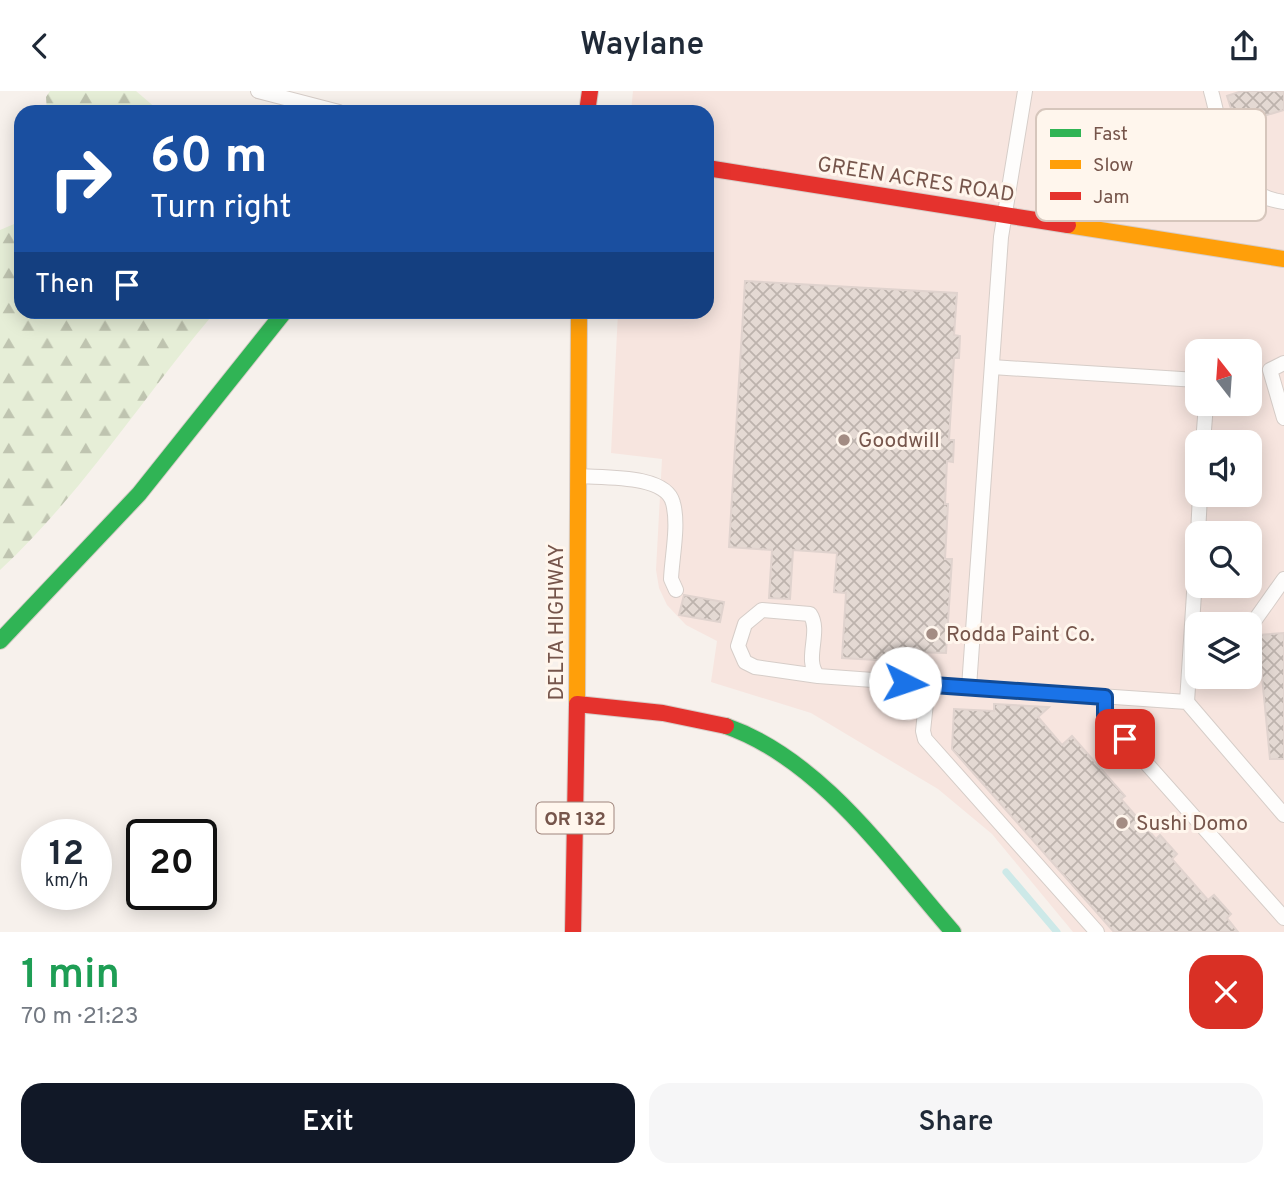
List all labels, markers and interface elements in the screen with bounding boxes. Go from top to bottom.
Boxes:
text: Waylane [580,26,704,66]
icon: back [21,27,59,65]
icon: share [1225,27,1263,65]
legend [1036,109,1266,221]
text: Fast [1093,123,1128,147]
text: 60 m [150,128,268,190]
icon: right [35,133,126,224]
street label: GREEN ACRES ROAD [815,152,1016,209]
text: Slow [1093,154,1133,178]
text: Jam [1093,186,1130,210]
text: Turn right [150,189,292,229]
icon: arrive [108,266,146,304]
text: Then [35,269,94,302]
north arrow [1185,339,1262,417]
map controls [1185,339,1262,689]
place label: Goodwill [858,428,940,455]
button: sound [1185,430,1262,507]
marker: Goodwill [836,432,852,448]
button: search [1185,521,1262,598]
street label: DELTA HIGHWAY [544,544,571,700]
button: layers [1185,612,1262,689]
place label: Rodda Paint Co. [946,622,1095,649]
marker: Rodda Paint Co. [924,626,940,642]
position arrow [868,646,942,720]
pin [1095,709,1155,769]
icon: arrive [1106,720,1144,758]
road number: OR 132 [536,803,614,833]
place label: Sushi Domo [1136,811,1248,838]
marker: Sushi Domo [1114,815,1130,831]
speed limit sign: 20 [126,819,217,910]
text: 12 [49,833,84,877]
text: km/h [45,870,88,893]
text: 1 min [21,950,120,1003]
button: close [1189,955,1263,1029]
text: 70 m · 21:23 [21,1003,139,1032]
button: Exit [21,1083,635,1163]
button: Share [649,1083,1263,1163]

